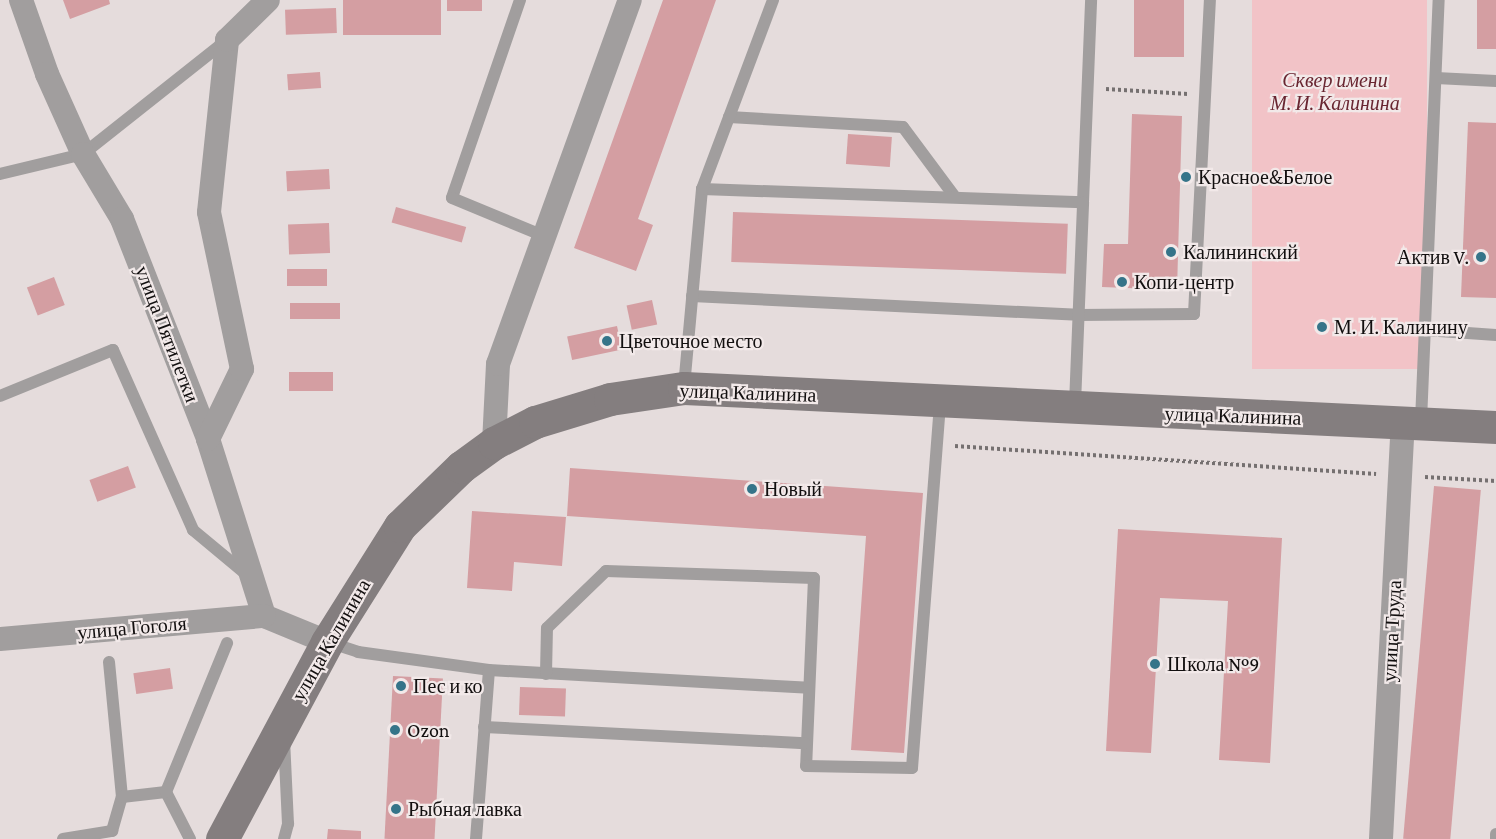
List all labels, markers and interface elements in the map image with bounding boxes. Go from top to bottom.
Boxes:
park label: Сквер имени М. И. Калинина [1270,69,1400,116]
place label: Красное&Белое [1198,165,1332,189]
marker: Красное&Белое [1179,170,1193,184]
place label: Калининский [1183,240,1298,264]
marker: Калининский [1164,245,1178,259]
place label: Актив V. [1397,245,1469,269]
marker: Актив V. [1474,250,1488,264]
street label: улица Пятилетки [130,262,204,406]
place label: Копи-центр [1134,270,1234,294]
marker: Копи-центр [1115,275,1129,289]
place label: М. И. Калинину [1334,315,1468,339]
marker: М. И. Калинину [1315,320,1329,334]
place label: Цветочное место [619,329,763,353]
marker: Цветочное место [600,334,614,348]
street label: улица Калинина [679,379,817,407]
street label: улица Калинина [1164,402,1302,430]
place label: Новый [764,477,822,501]
marker: Новый [745,482,759,496]
street label: улица Калинина [286,575,376,705]
street label: улица Труда [1377,579,1407,683]
street label: улица Гоголя [76,611,188,645]
place label: Школа №9 [1167,652,1259,676]
marker: Школа №9 [1148,657,1162,671]
place label: Пес и ко [413,674,483,698]
marker: Пес и ко [394,679,408,693]
place label: Ozon [407,718,450,742]
marker: Ozon [388,723,402,737]
place label: Рыбная лавка [408,797,522,821]
marker: Рыбная лавка [389,802,403,816]

